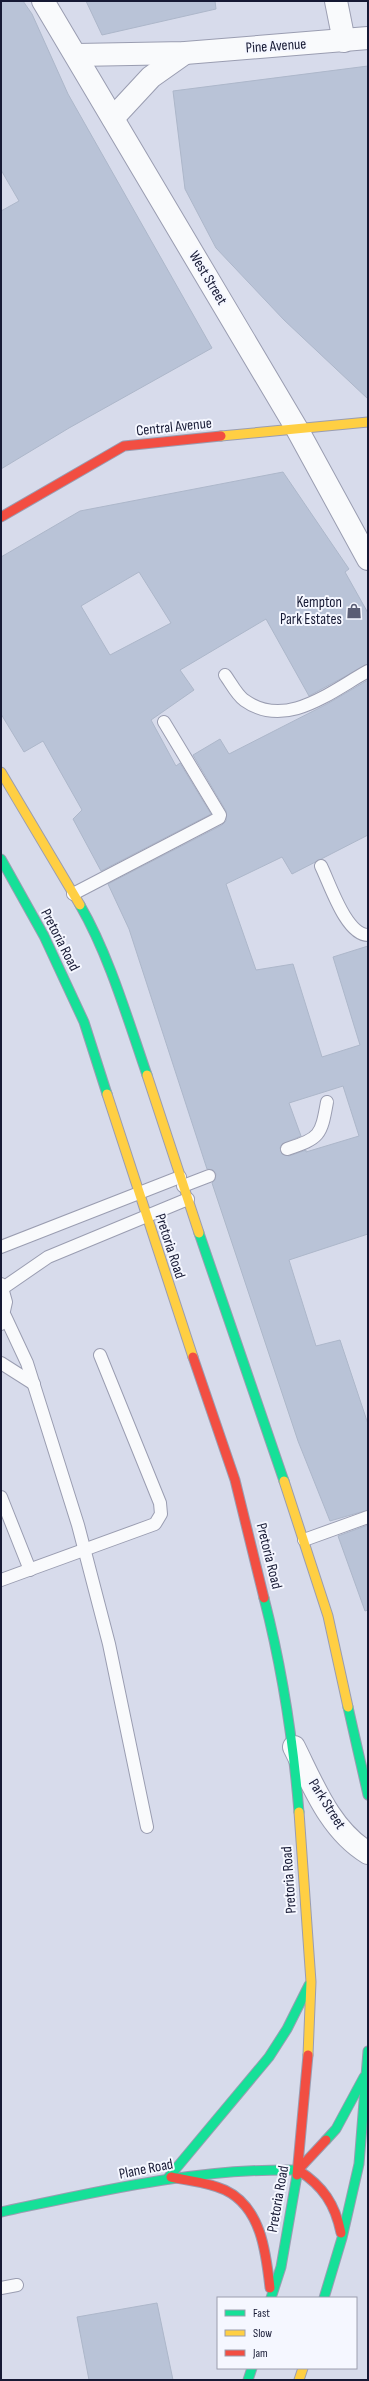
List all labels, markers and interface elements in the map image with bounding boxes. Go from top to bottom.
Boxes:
street label: Pine Avenue [245,34,307,58]
street label: West Street [185,248,232,309]
street label: Central Avenue [135,414,213,440]
place label: Kempton Park Estates [280,593,342,629]
shop icon: Kempton Park Estates [345,602,363,620]
street label: Pretoria Road [36,906,84,974]
street label: Pretoria Road [151,1211,189,1281]
street label: Pretoria Road [252,1521,286,1591]
street label: Park Street [304,1775,350,1833]
street label: Pretoria Road [277,1846,301,1914]
street label: Plane Road [117,2154,175,2184]
street label: Pretoria Road [263,2164,293,2234]
legend [217,2297,357,2369]
text: Fast [253,2306,270,2321]
text: Slow [253,2326,272,2341]
text: Jam [252,2346,268,2361]

